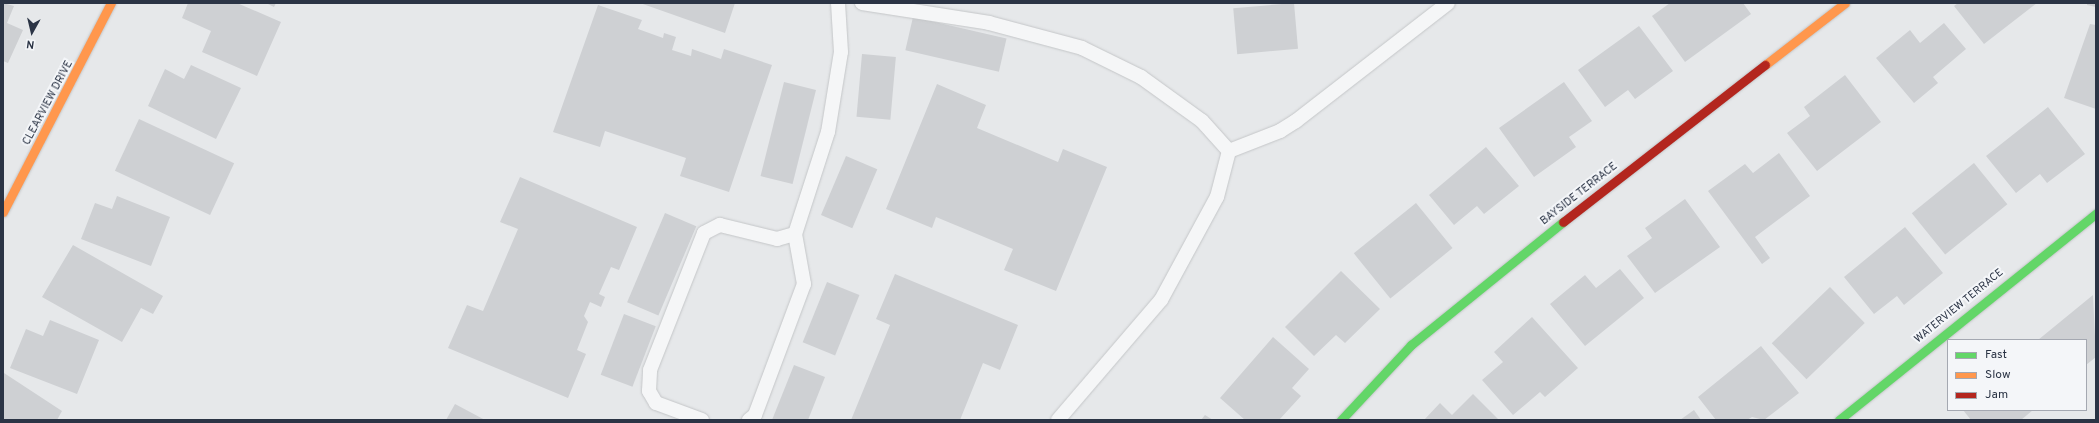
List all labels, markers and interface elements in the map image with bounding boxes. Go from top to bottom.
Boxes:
north arrow [12,12,52,52]
text: N [25,36,35,51]
street label: CLEARVIEW DRIVE [20,58,76,148]
street label: BAYSIDE TERRACE [1538,160,1620,228]
street label: WATERVIEW TERRACE [1912,266,2006,346]
legend [1947,339,2087,411]
text: Fast [1985,347,2007,363]
text: Slow [1985,367,2011,383]
text: Jam [1985,387,2008,403]

